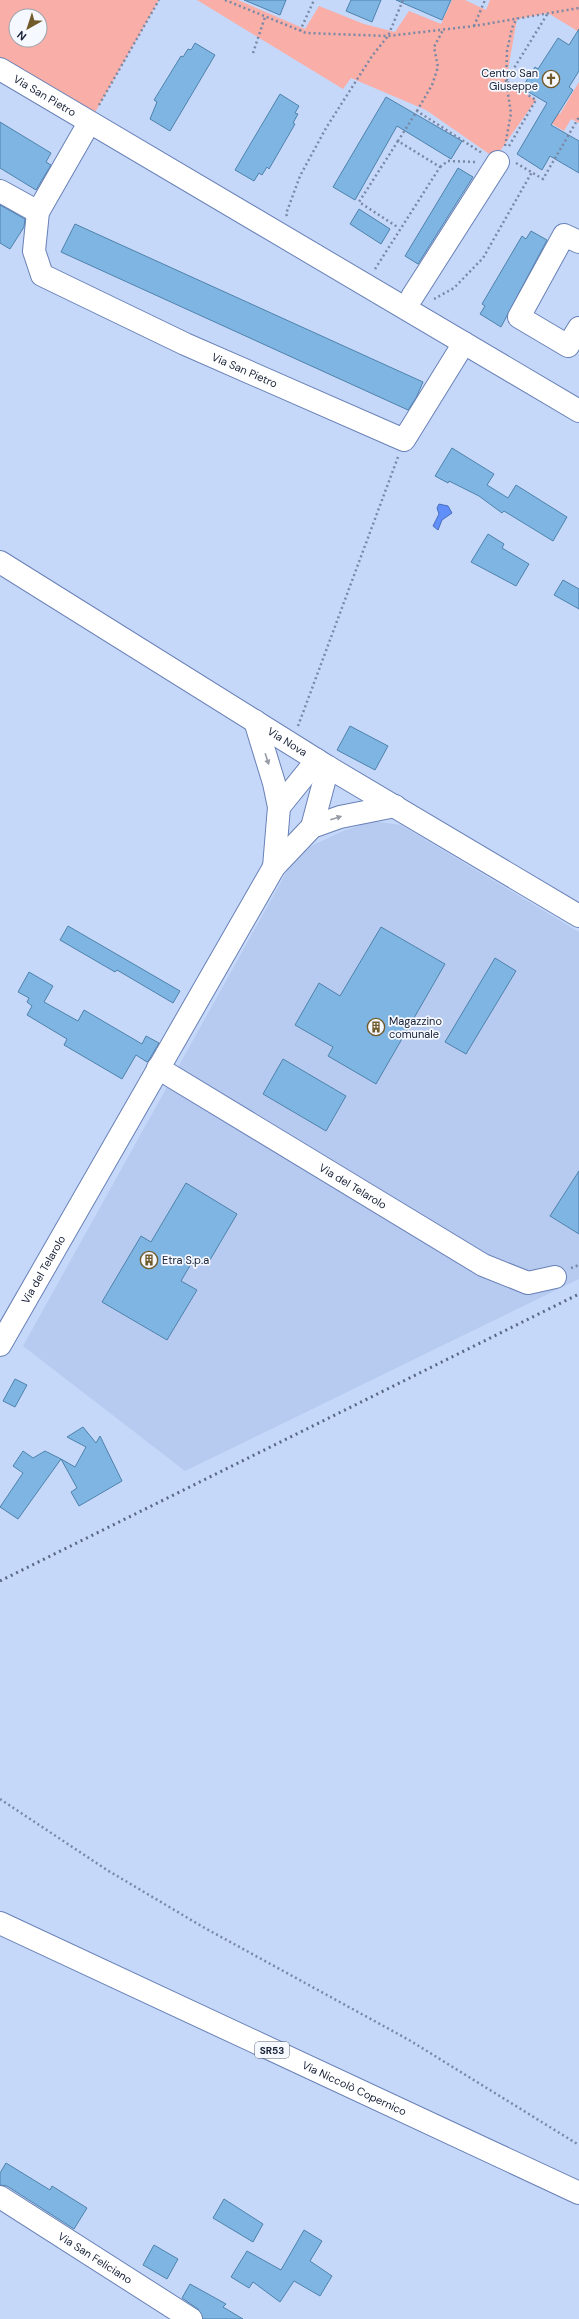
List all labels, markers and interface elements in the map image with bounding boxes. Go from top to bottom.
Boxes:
north arrow [8,8,48,48]
text: N [14,28,29,44]
place label: Centro San Giuseppe [481,66,538,93]
church icon: Centro San Giuseppe [541,69,561,89]
street label: Via San Pietro [11,72,79,119]
street label: Via San Pietro [210,350,280,391]
street label: Via Nova [265,724,310,759]
one-way arrow [264,753,270,765]
one-way arrow [330,815,342,821]
place label: Magazzino comunale [389,1014,442,1041]
building icon: Magazzino comunale [366,1017,386,1037]
street label: Via del Telarolo [317,1160,389,1212]
street label: Via del Telarolo [18,1233,68,1306]
building icon: Etra S.p.a [139,1250,159,1270]
place label: Etra S.p.a [162,1253,209,1267]
road number: SR53 [255,2042,289,2058]
street label: Via Niccolò Copernico [300,2058,409,2119]
street label: Via San Feliciano [56,2229,135,2287]

